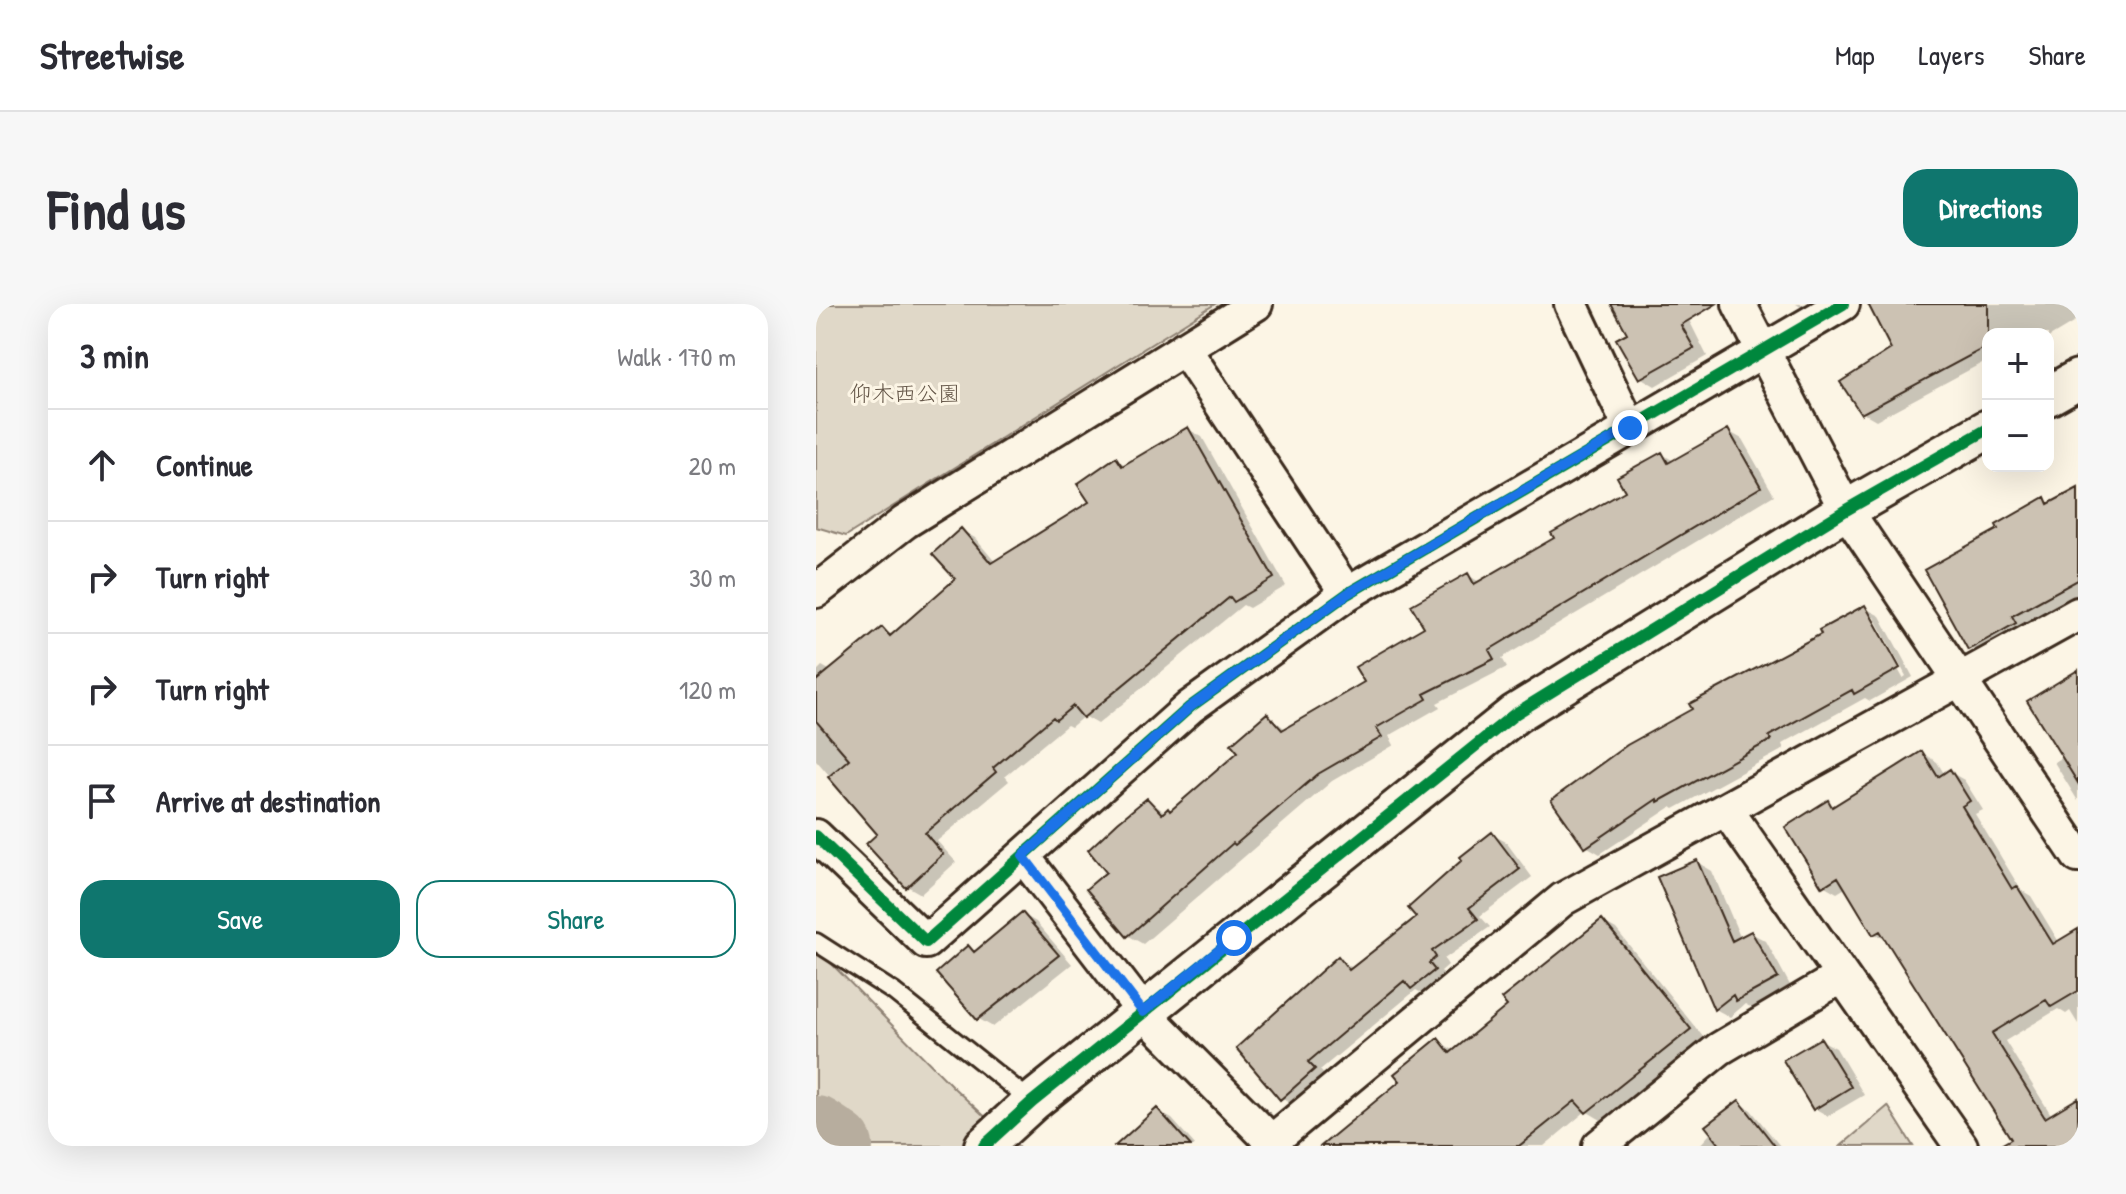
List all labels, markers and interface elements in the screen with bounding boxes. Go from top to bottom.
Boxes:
text: Streetwise [40,29,184,81]
text: Map [1835,36,1875,74]
text: Layers [1919,36,1984,74]
text: Share [2028,36,2086,74]
button: Directions [1903,169,2078,247]
text: Find us [48,171,186,246]
map controls [1982,328,2054,472]
button: + [1982,328,2054,400]
text: 3 min [80,333,149,379]
text: Walk · 170 m [617,339,736,374]
park label: 仰木西公園 [850,378,960,408]
button: − [1982,400,2054,472]
route end [1612,410,1648,446]
icon: ahead [80,443,124,487]
text: Continue [156,445,253,485]
text: 20 m [689,448,736,483]
icon: right [80,555,124,599]
text: Turn right [156,557,269,597]
text: 30 m [689,560,736,595]
icon: right [80,667,124,711]
text: Turn right [156,669,269,709]
text: 120 m [679,672,736,707]
icon: arrive [80,779,124,823]
text: Arrive at destination [156,781,381,821]
button: Save [80,880,400,958]
button: Share [416,880,736,958]
route start [1216,920,1252,956]

